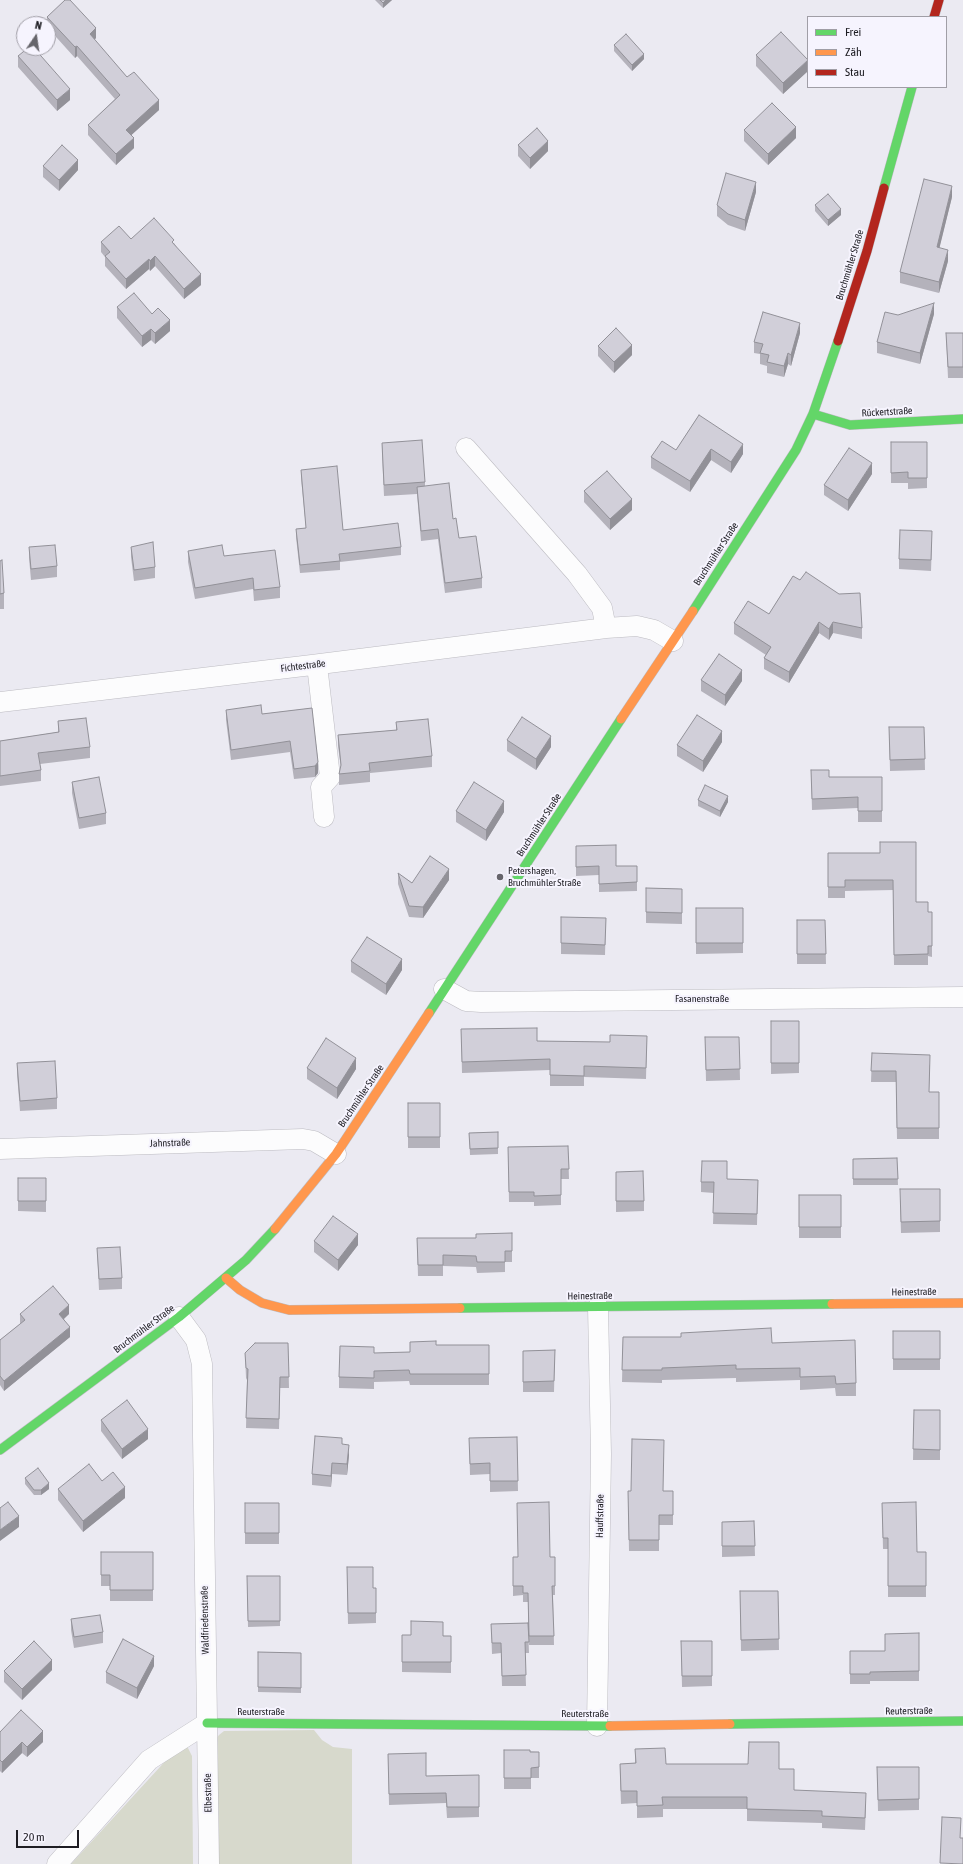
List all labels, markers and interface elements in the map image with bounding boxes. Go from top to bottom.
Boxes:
north arrow [16,16,56,56]
legend [807,16,947,88]
text: N [34,19,43,32]
text: Frei [845,25,861,39]
text: Zäh [845,45,862,59]
text: Stau [845,65,865,79]
street label: Bruchmühler Straße [834,228,866,302]
street label: Rückertstraße [861,405,913,419]
street label: Bruchmühler Straße [691,520,741,588]
street label: Fichtestraße [280,657,326,675]
street label: Bruchmühler Straße [514,791,564,859]
place label: Petershagen, Bruchmühler Straße [508,865,581,888]
marker: Petershagen, Bruchmühler Straße [495,872,505,882]
street label: Fasanenstraße [675,993,729,1005]
street label: Bruchmühler Straße [336,1062,386,1130]
street label: Jahnstraße [150,1136,190,1150]
street label: Heinestraße [891,1286,937,1298]
street label: Heinestraße [567,1290,613,1302]
street label: Bruchmühler Straße [111,1302,177,1356]
street label: Hauffstraße [594,1494,606,1538]
street label: Waldfriedenstraße [198,1586,212,1654]
street label: Reuterstraße [885,1705,933,1717]
street label: Reuterstraße [237,1706,285,1718]
street label: Reuterstraße [561,1708,609,1720]
street label: Elbestraße [202,1773,214,1813]
scale bar [18,1822,81,1848]
text: 20 m [23,1830,45,1844]

